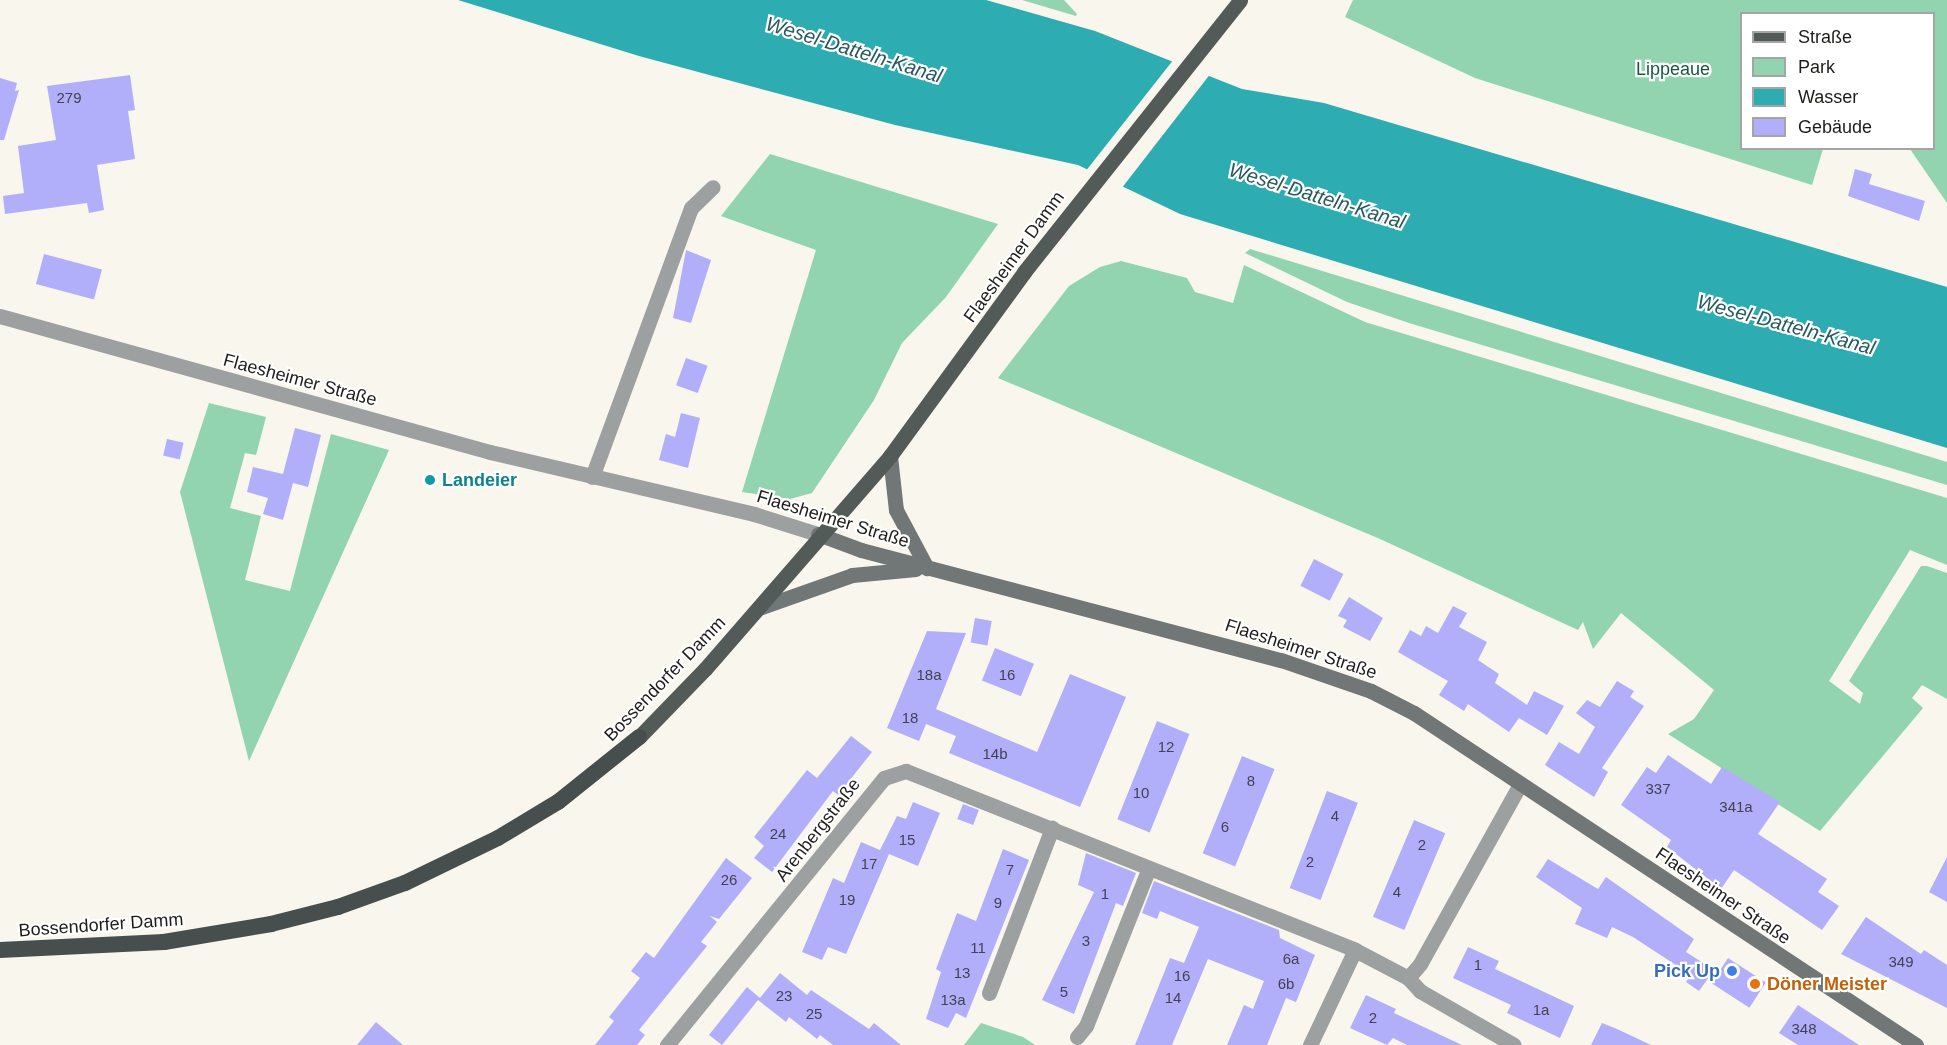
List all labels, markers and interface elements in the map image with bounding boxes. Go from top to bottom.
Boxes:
water label: Wesel-Datteln-Kanal [763,12,945,88]
legend [1740,12,1935,150]
text: Straße [1798,27,1852,47]
text: Park [1798,57,1835,77]
park label: Lippeaue [1636,58,1710,80]
text: Wasser [1798,87,1858,107]
house number: 279 [56,89,82,107]
text: Gebäude [1798,117,1872,137]
water label: Wesel-Datteln-Kanal [1226,158,1408,234]
street label: Flaesheimer Damm [959,187,1069,327]
water label: Wesel-Datteln-Kanal [1694,290,1878,360]
street label: Flaesheimer Straße [221,349,379,411]
place label: Landeier [442,469,517,491]
marker: Landeier [423,473,437,487]
street label: Flaesheimer Straße [754,486,912,552]
street label: Bossendorfer Damm [600,612,730,746]
street label: Flaesheimer Straße [1223,614,1379,684]
house number: 18a [916,666,942,684]
house number: 16 [999,666,1015,684]
house number: 18 [902,709,918,727]
house number: 12 [1158,738,1174,756]
house number: 14b [982,745,1008,763]
house number: 8 [1247,772,1255,790]
street label: Arenbergstraße [771,774,865,886]
house number: 337 [1645,780,1671,798]
house number: 10 [1133,784,1149,802]
house number: 341a [1719,798,1753,816]
house number: 4 [1331,807,1339,825]
house number: 6 [1221,818,1229,836]
house number: 24 [770,825,786,843]
house number: 15 [899,831,915,849]
house number: 2 [1418,836,1426,854]
street label: Flaesheimer Straße [1651,843,1795,949]
house number: 2 [1306,853,1314,871]
house number: 17 [861,855,877,873]
house number: 7 [1006,861,1014,879]
house number: 26 [721,871,737,889]
house number: 4 [1393,883,1401,901]
house number: 1 [1101,885,1109,903]
house number: 19 [839,891,855,909]
house number: 9 [994,894,1002,912]
street label: Bossendorfer Damm [18,908,184,942]
house number: 3 [1082,932,1090,950]
house number: 11 [970,939,986,957]
house number: 6a [1283,950,1299,968]
house number: 349 [1888,953,1914,971]
house number: 1 [1474,956,1482,974]
place label: Pick Up [1654,960,1720,982]
house number: 13 [954,964,970,982]
marker: Pick Up [1725,964,1739,978]
house number: 16 [1174,967,1190,985]
place label: Döner Meister [1767,973,1887,995]
house number: 6b [1278,975,1294,993]
marker: Döner Meister [1748,977,1762,991]
house number: 5 [1060,983,1068,1001]
house number: 23 [776,987,792,1005]
house number: 14 [1165,989,1181,1007]
house number: 13a [940,991,966,1009]
house number: 1a [1533,1001,1549,1019]
house number: 25 [806,1005,822,1023]
house number: 2 [1369,1009,1377,1027]
house number: 348 [1791,1020,1817,1038]

